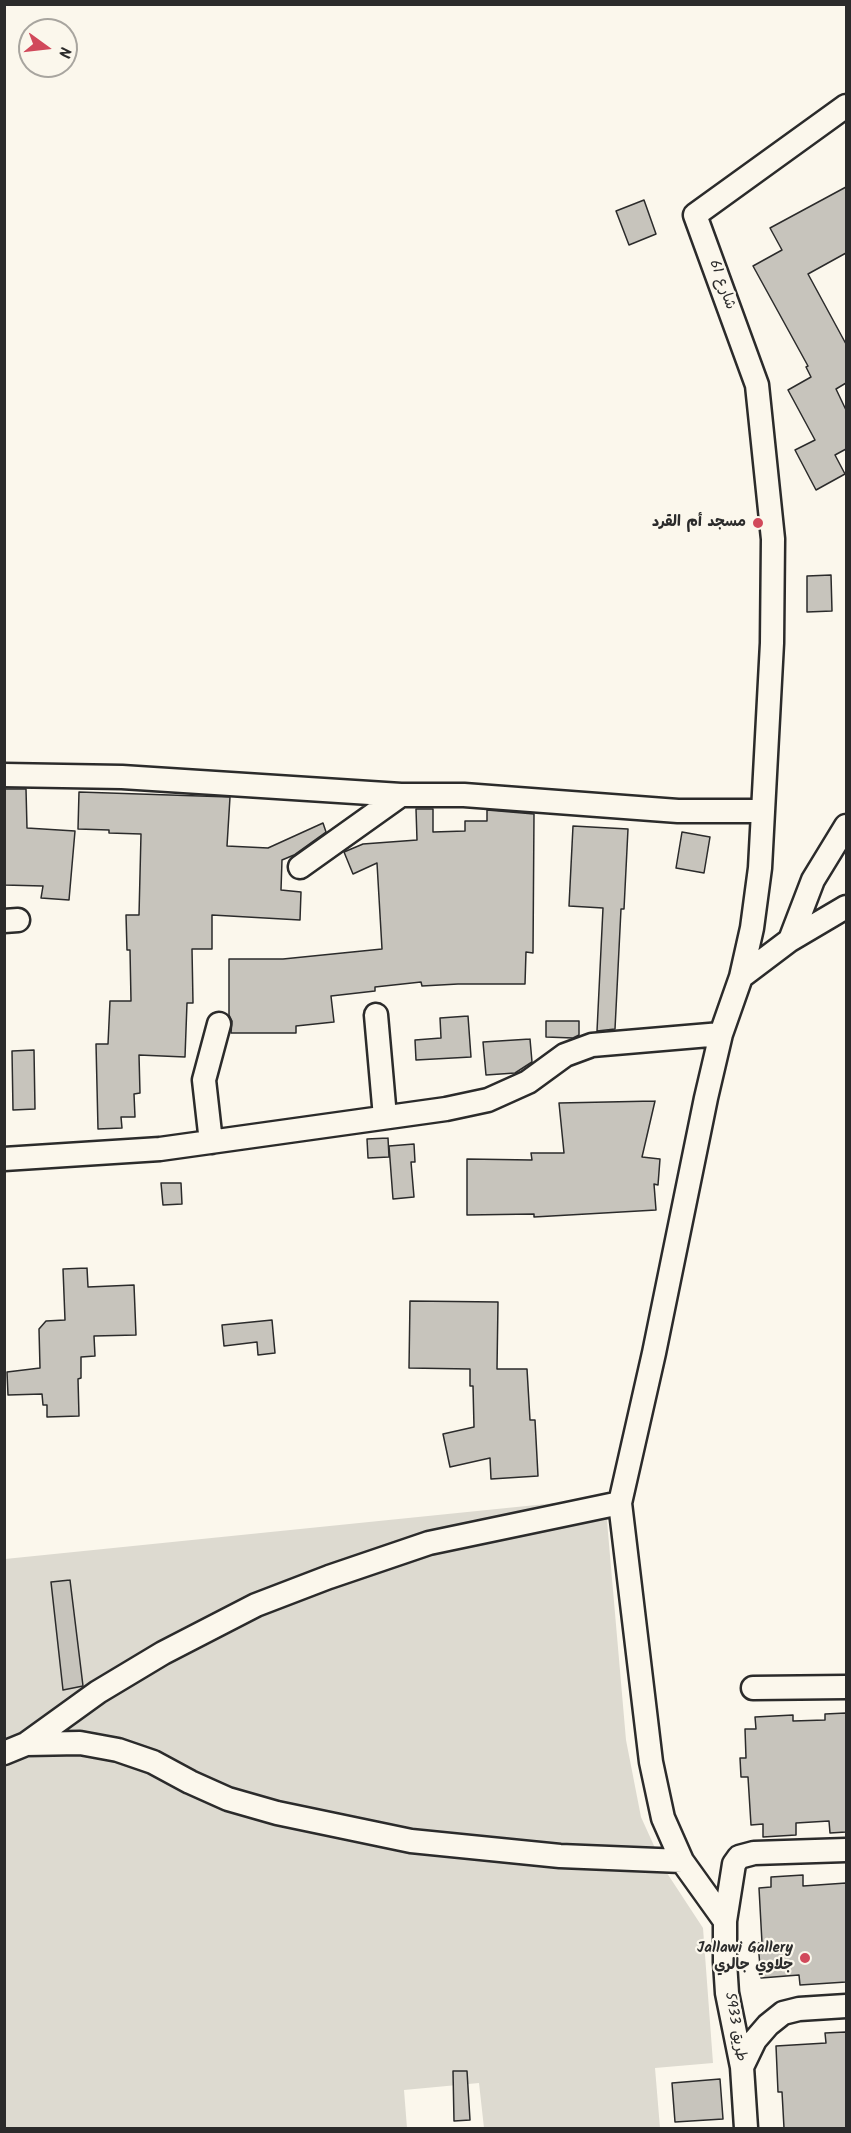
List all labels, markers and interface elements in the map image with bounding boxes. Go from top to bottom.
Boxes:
north arrow [18,18,78,78]
text: N [51,44,77,60]
street label: شارع 61 [704,258,738,312]
place label: مسجد أم القرد [652,514,746,532]
marker: مسجد أم القرد [751,516,765,530]
place label: Jallawi Gallery جلاوي جالري [697,1940,793,1975]
marker: Jallawi Gallery جلاوي جالري [798,1951,812,1965]
street label: طريق 5933 [719,1991,749,2063]

